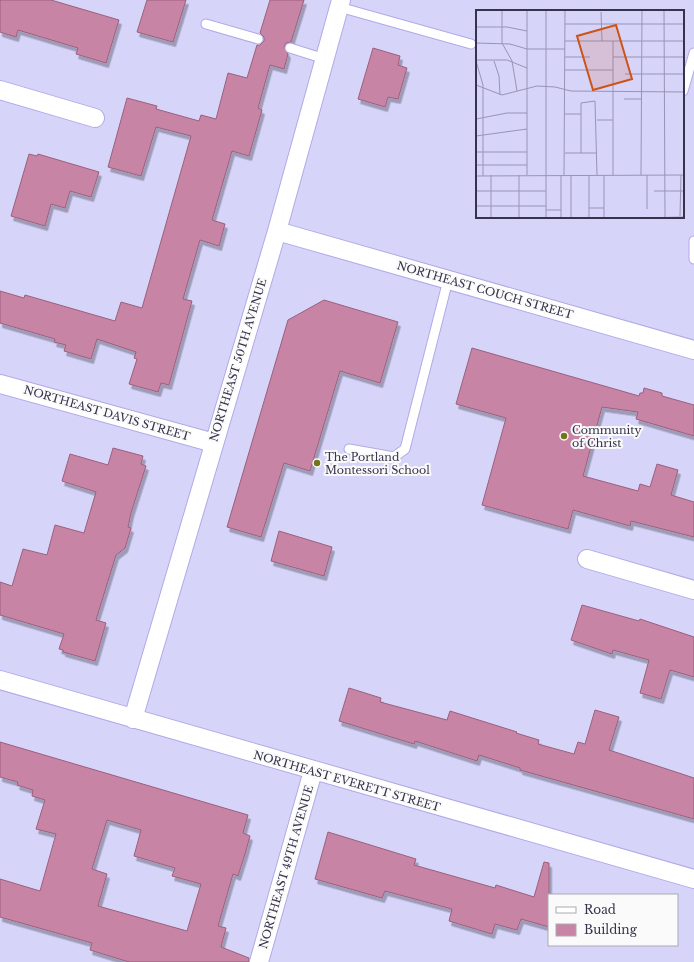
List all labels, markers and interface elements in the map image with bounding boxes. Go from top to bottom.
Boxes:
inset map [476,10,684,218]
street label: NORTHEAST COUCH STREET [395,258,575,322]
street label: NORTHEAST 50TH AVENUE [206,277,270,443]
street label: NORTHEAST DAVIS STREET [22,383,192,444]
place label: Community of Christ [572,423,642,450]
marker: Community of Christ [559,431,569,441]
place label: The Portland Montessori School [325,450,430,477]
marker: The Portland Montessori School [312,458,322,468]
street label: NORTHEAST EVERETT STREET [252,748,442,814]
street label: NORTHEAST 49TH AVENUE [256,784,316,950]
legend [548,894,678,946]
text: Road [584,902,616,917]
text: Building [584,922,638,937]

